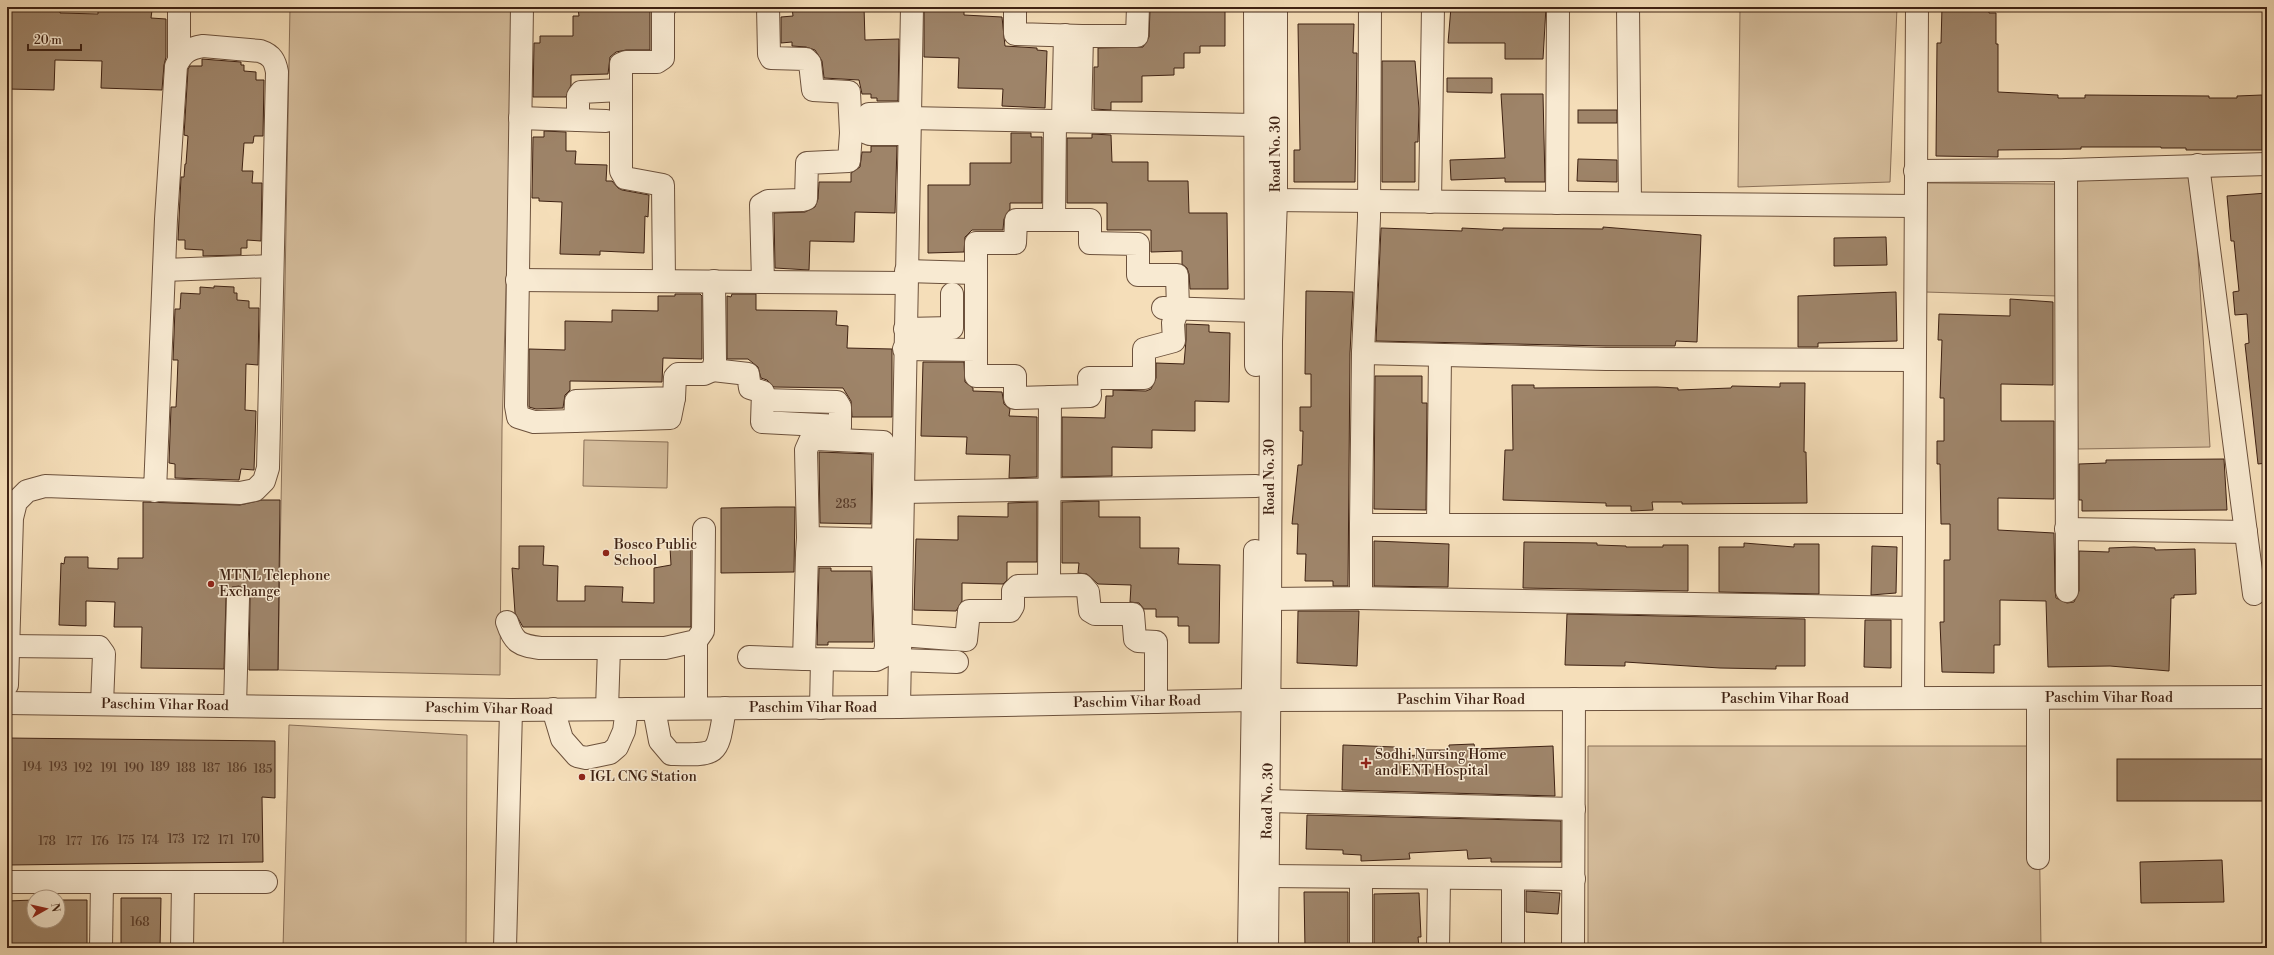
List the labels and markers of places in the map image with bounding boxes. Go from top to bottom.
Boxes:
place label: Bosco Public School [613,536,697,570]
marker: Bosco Public School [601,548,611,558]
place label: MTNL Telephone Exchange [219,567,330,601]
marker: MTNL Telephone Exchange [206,579,216,589]
place label: Sodhi Nursing Home and ENT Hospital [1375,746,1507,780]
marker: Sodhi Nursing Home and ENT Hospital [1360,757,1372,769]
place label: IGL CNG Station [590,768,698,786]
marker: IGL CNG Station [577,772,587,782]

